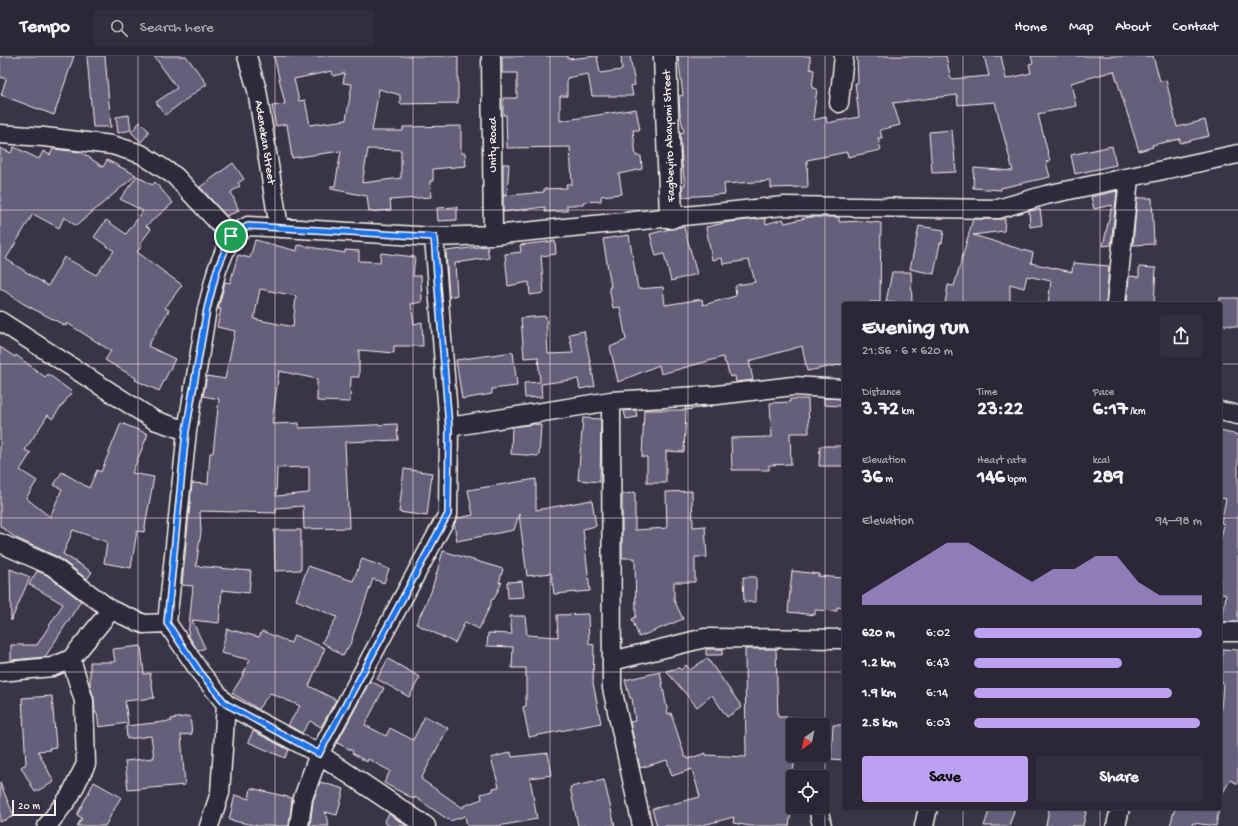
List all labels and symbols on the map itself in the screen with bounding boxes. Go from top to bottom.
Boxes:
street label: Fagbeyiro Abayomi Street [661,69,679,203]
street label: Adenekan Street [250,99,278,186]
street label: Unity Road [487,116,501,173]
pin [214,219,248,253]
north arrow [786,718,830,762]
scale bar [12,798,56,817]

